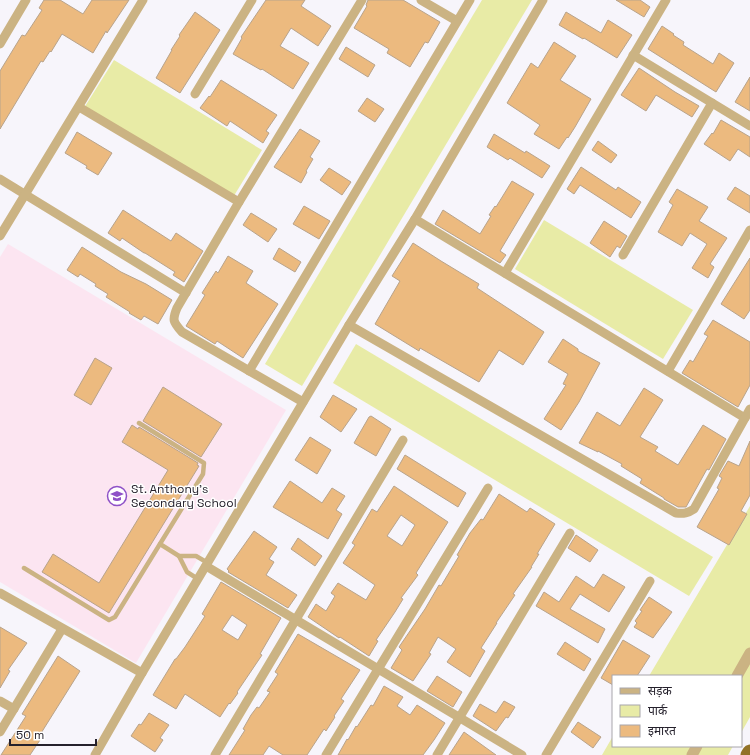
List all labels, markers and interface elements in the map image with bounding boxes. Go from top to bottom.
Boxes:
place label: St. Anthony's Secondary School [131,481,237,511]
school or university icon: St. Anthony's Secondary School [106,485,128,507]
legend [612,675,742,747]
text: सड़क [648,683,673,699]
text: पार्क [648,703,668,719]
scale bar [10,721,96,747]
text: इमारत [648,723,677,739]
text: 50 m [16,727,44,743]

